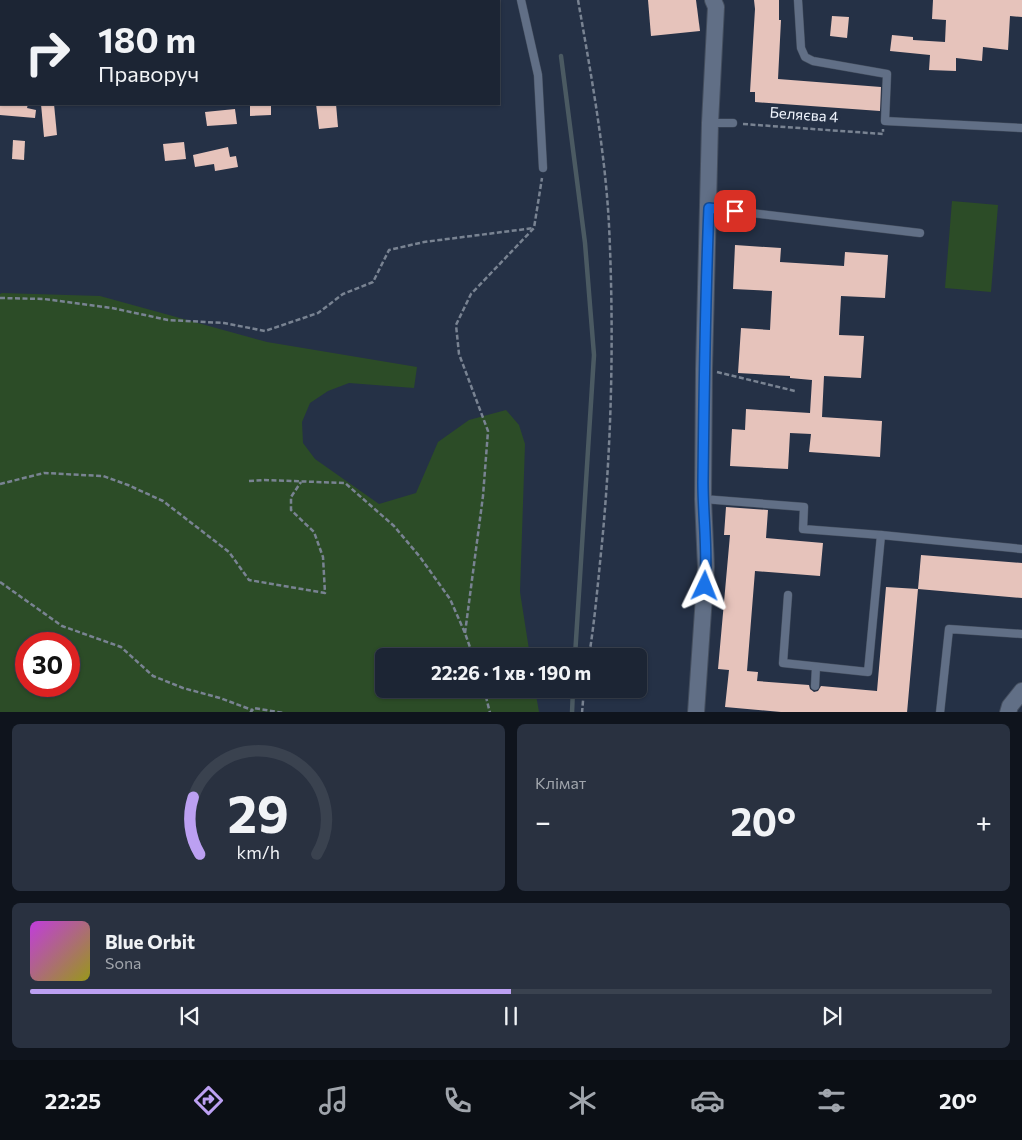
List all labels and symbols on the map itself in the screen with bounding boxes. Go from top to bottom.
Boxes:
street label: Беляєва 4 [769,103,839,125]
pin [714,190,756,232]
position arrow [678,559,730,611]
speed limit sign: 30 [15,632,80,697]

